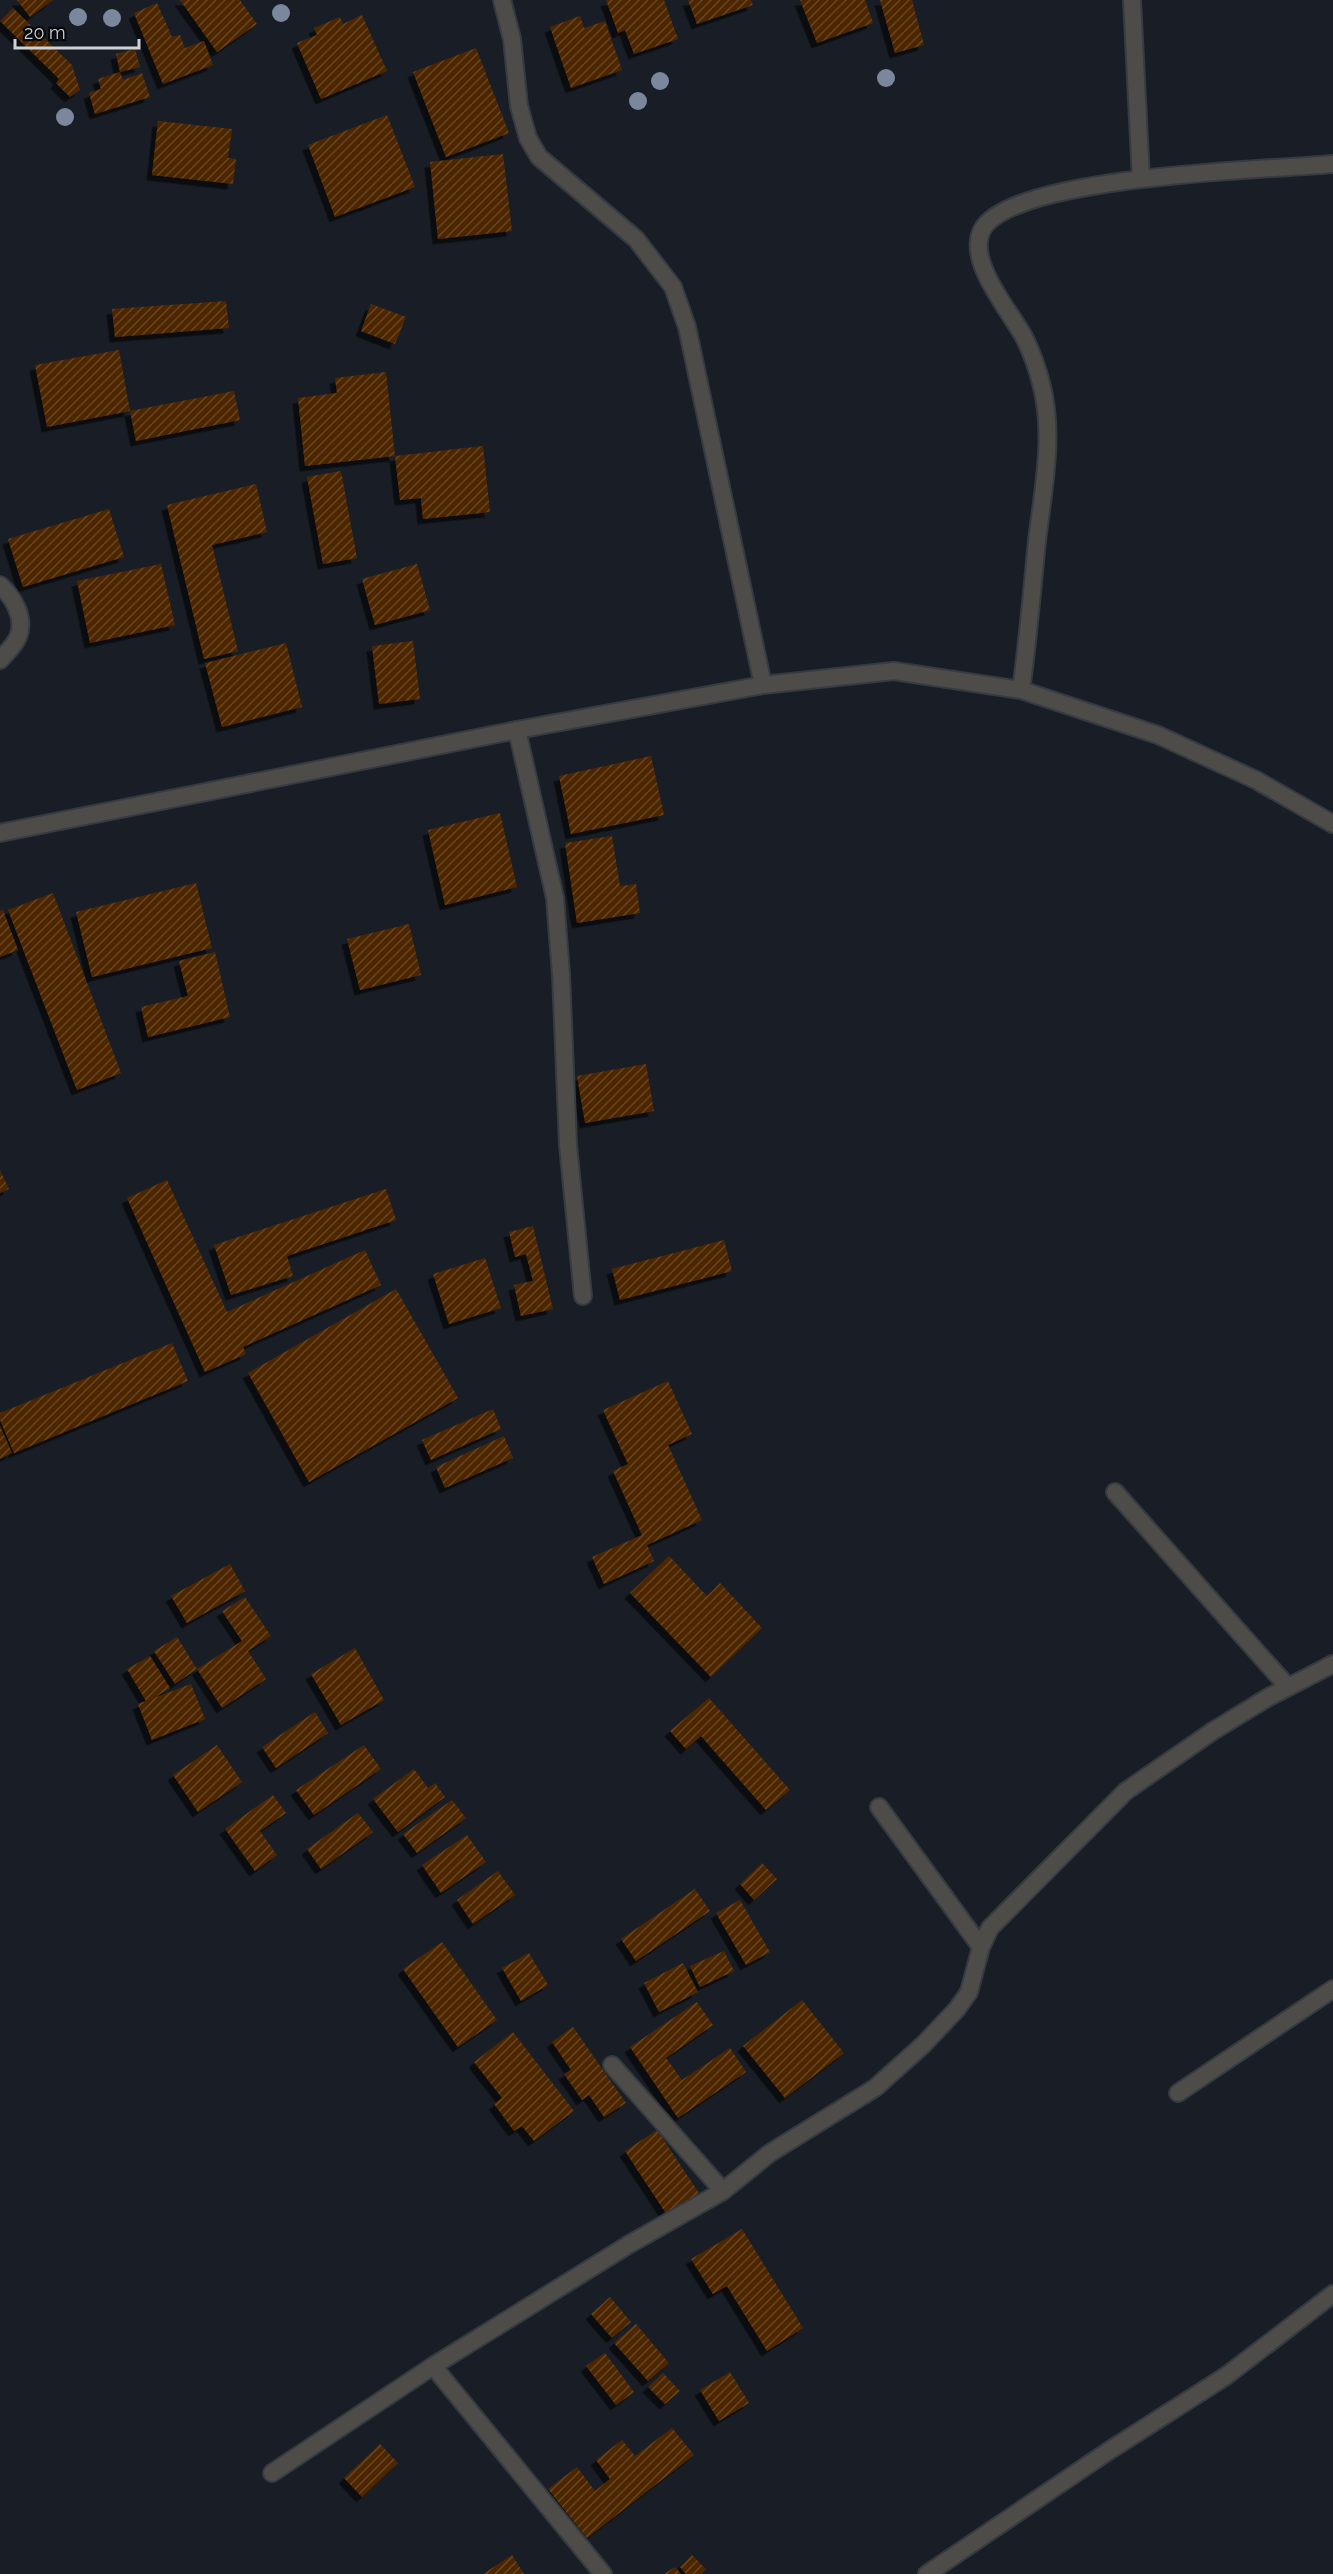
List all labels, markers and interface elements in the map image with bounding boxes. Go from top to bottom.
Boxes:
scale bar [15,12,140,50]
text: 20 m [24,22,66,43]

